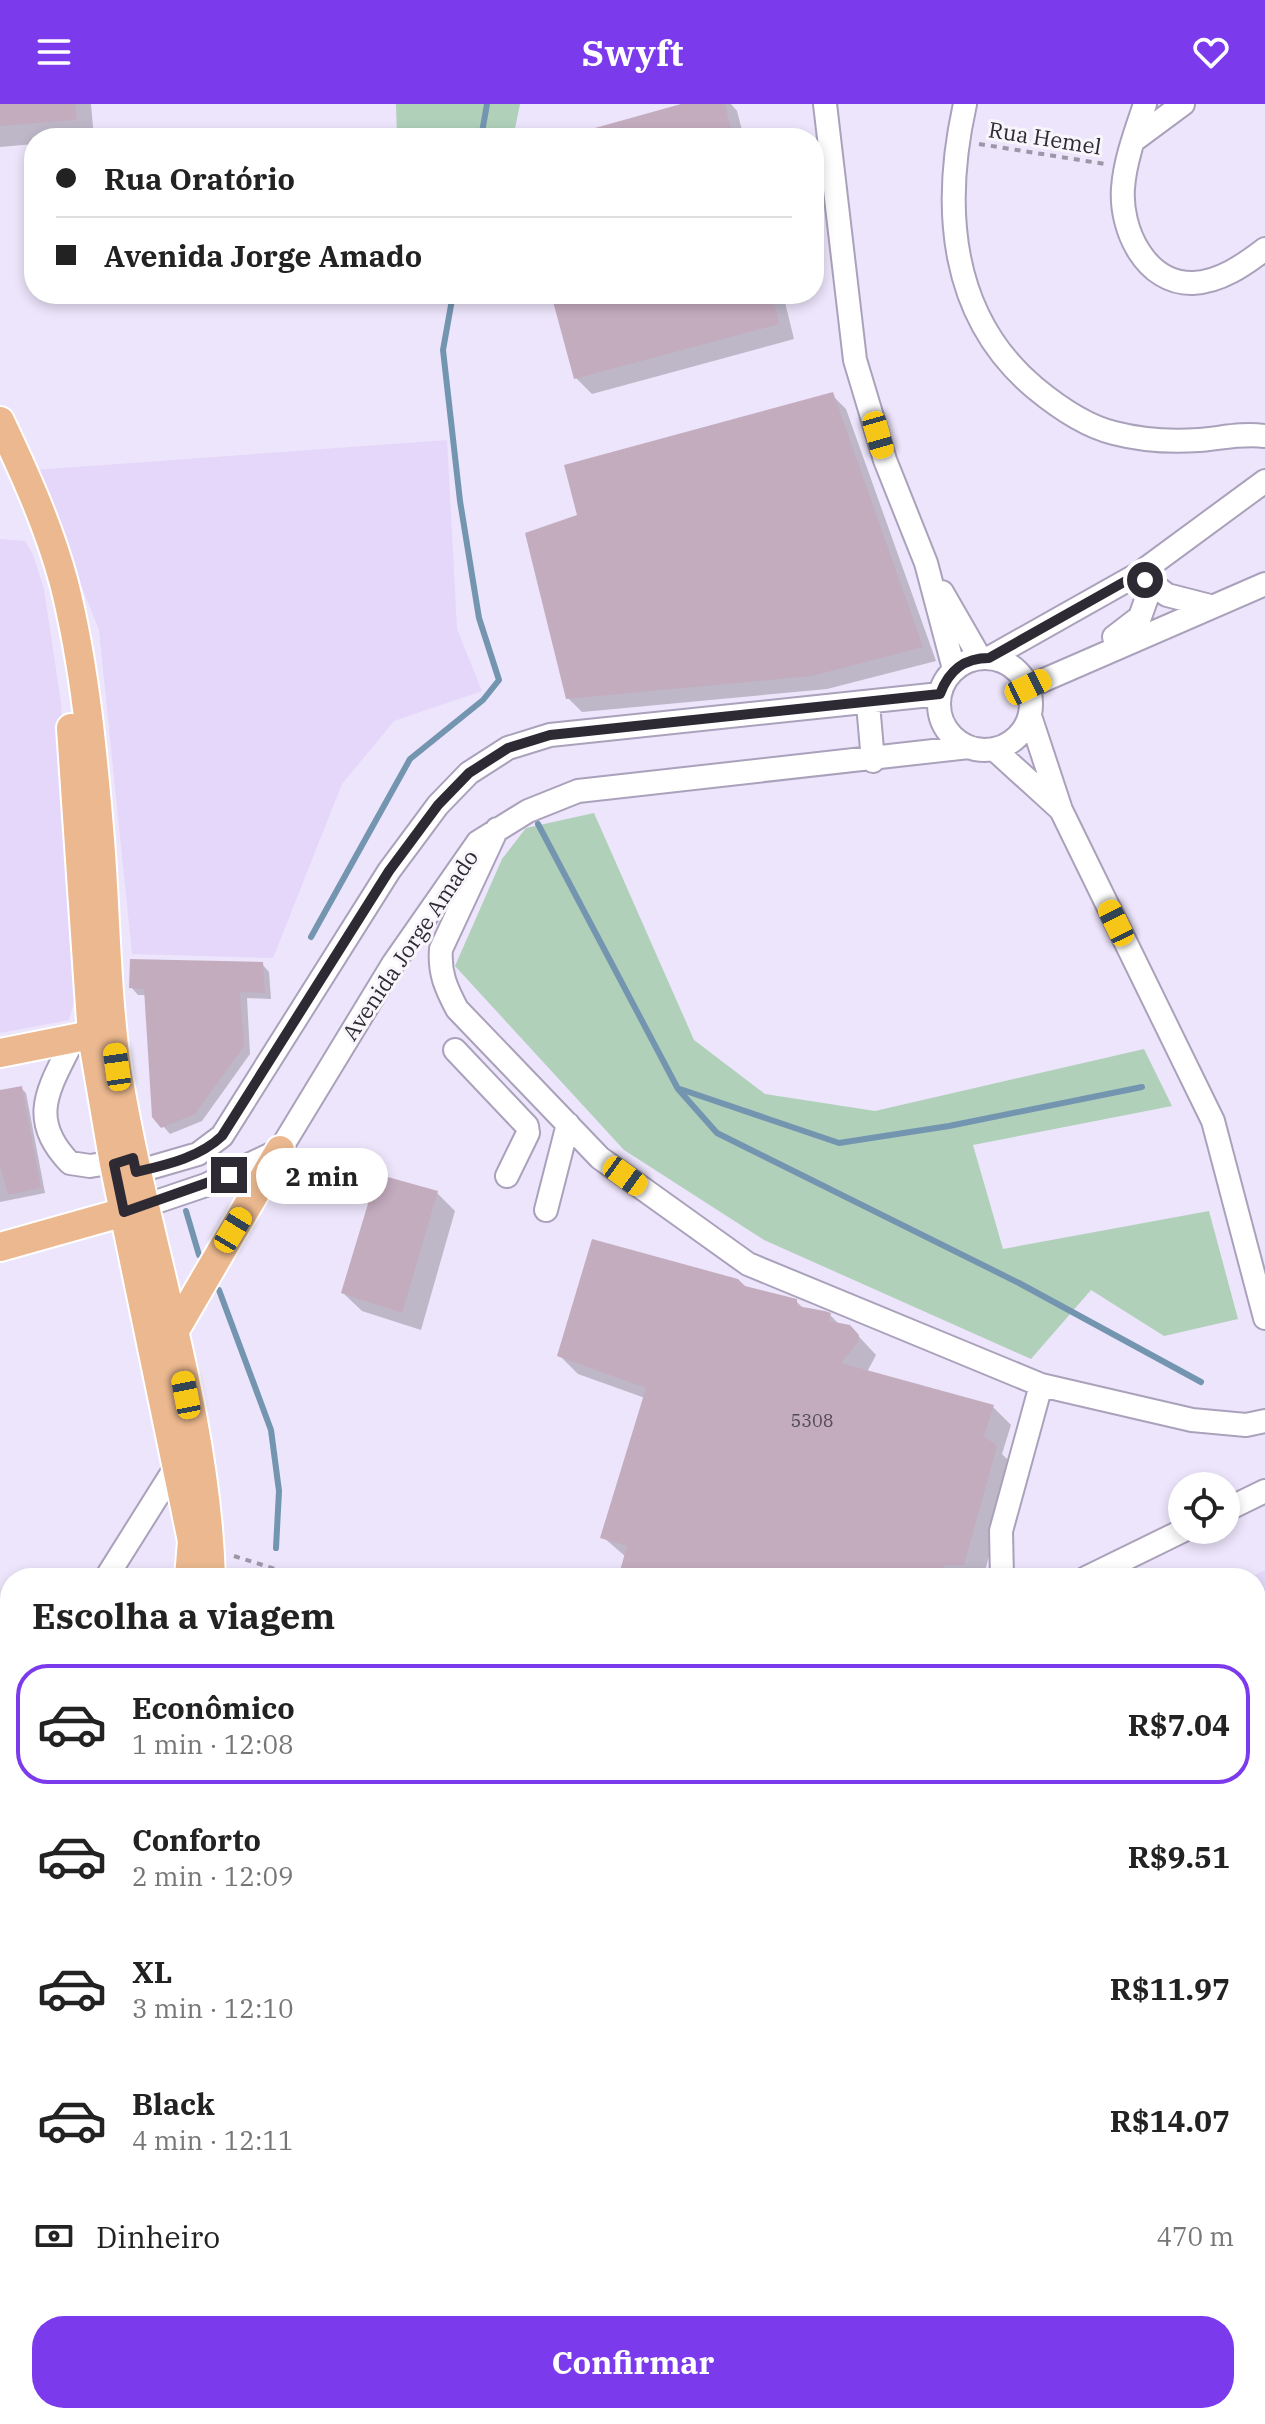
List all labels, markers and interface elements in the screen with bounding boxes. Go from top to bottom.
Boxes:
text: Swyft [582,29,683,76]
icon: menu [32,30,76,74]
icon: heart [1189,30,1233,74]
street label: Rua Hemel [987,114,1104,161]
text: Rua Oratório [104,159,295,198]
text: Avenida Jorge Amado [104,236,422,275]
car [860,409,896,461]
route start [1127,562,1163,598]
car [1001,666,1055,708]
street label: Avenida Jorge Amado [335,844,484,1046]
car [1095,896,1137,950]
car [102,1042,132,1092]
callout: 2 min [257,1147,389,1203]
car [599,1152,651,1200]
route end [211,1157,247,1193]
text: 2 min [286,1159,358,1193]
car [210,1203,256,1257]
car [170,1369,202,1421]
house number: 5308 [790,1409,834,1432]
map controls [1168,1472,1240,1544]
button: locate [1168,1472,1240,1544]
text: Escolha a viagem [32,1592,335,1639]
icon: car [36,1688,108,1760]
text: Econômico [132,1688,295,1727]
text: R$7.04 [1128,1705,1230,1744]
text: 1 min · 12:08 [132,1727,294,1761]
icon: car [36,1820,108,1892]
text: Conforto [132,1820,261,1859]
text: R$9.51 [1128,1837,1230,1876]
text: 2 min · 12:09 [132,1859,294,1893]
icon: car [36,1952,108,2024]
text: XL [132,1952,172,1991]
text: R$11.97 [1110,1969,1230,2008]
text: 3 min · 12:10 [132,1991,294,2025]
icon: car [36,2084,108,2156]
text: Black [132,2084,215,2123]
text: R$14.07 [1110,2101,1230,2140]
text: 4 min · 12:11 [132,2123,294,2157]
icon: cash [32,2214,76,2258]
text: Dinheiro [96,2217,220,2256]
text: 470 m [1156,2219,1234,2253]
button: Confirmar [32,2316,1234,2408]

